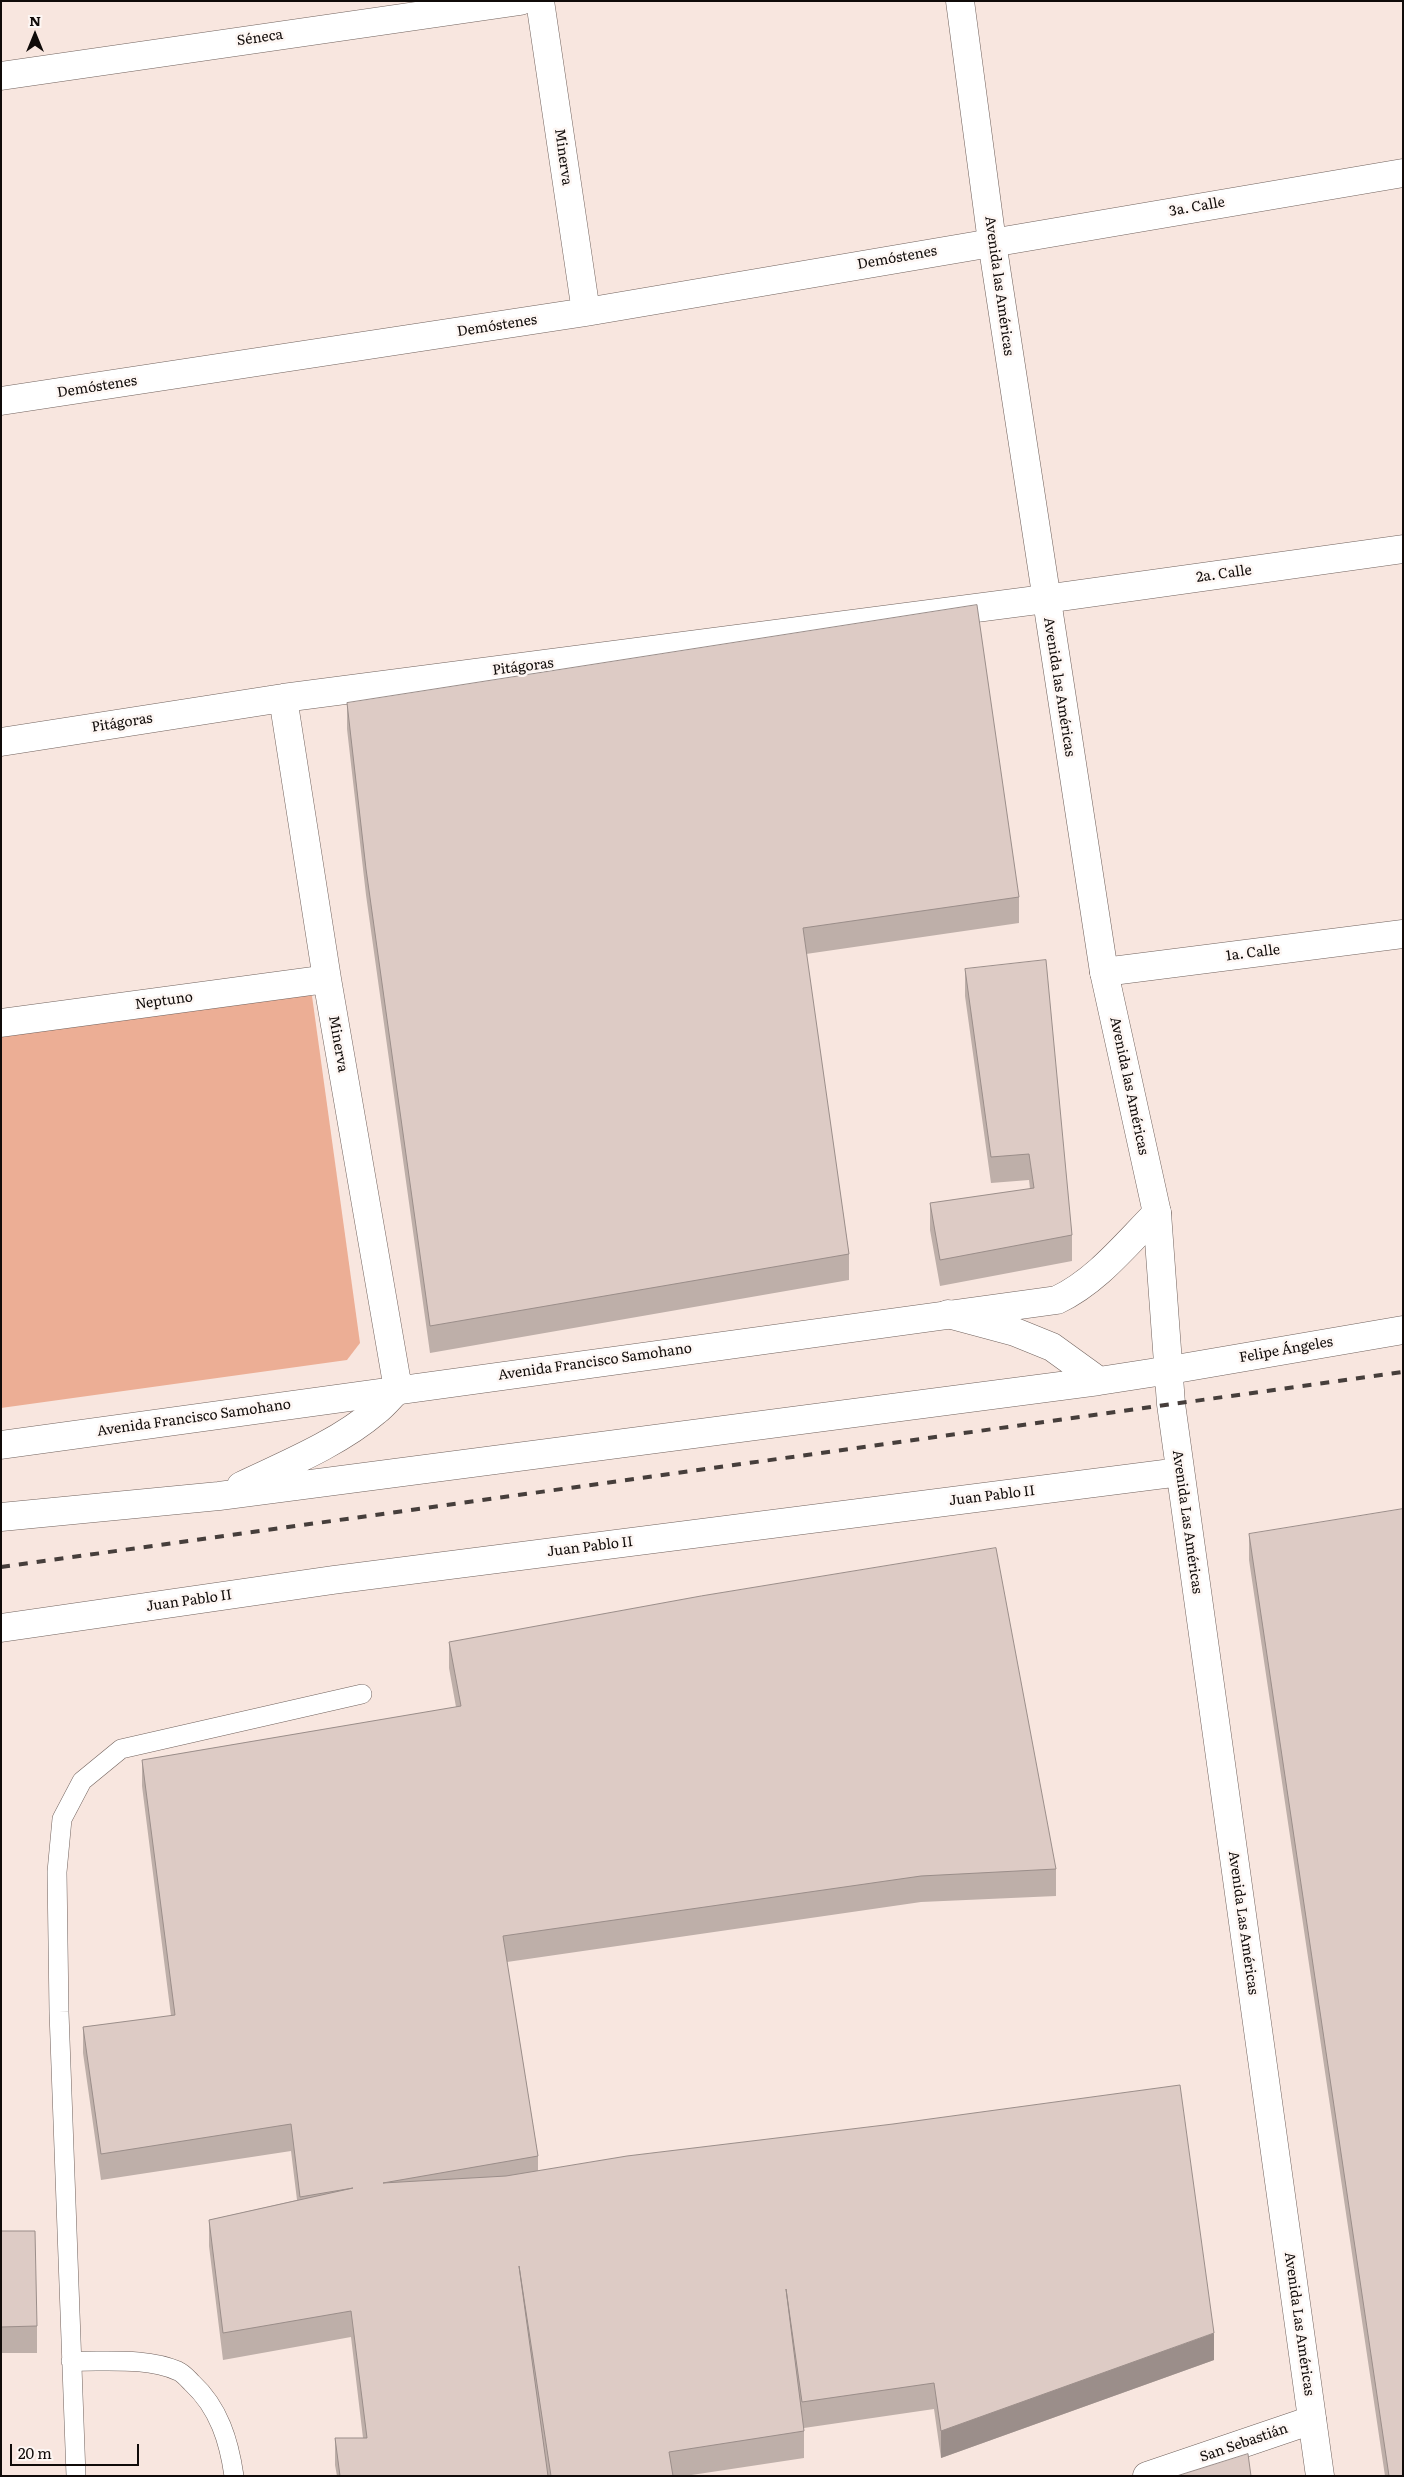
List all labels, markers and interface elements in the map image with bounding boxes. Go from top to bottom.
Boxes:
north arrow [10,10,60,60]
text: N [29,10,41,30]
street label: Séneca [236,26,284,50]
street label: Minerva [551,128,575,186]
street label: 3a. Calle [1168,194,1226,220]
street label: Avenida las Américas [981,215,1017,357]
street label: Demóstenes [856,243,938,273]
street label: Demóstenes [456,311,538,341]
street label: Demóstenes [56,372,138,402]
street label: 2a. Calle [1195,562,1253,586]
street label: Avenida las Américas [1040,616,1078,758]
street label: Pitágoras [491,655,555,679]
street label: Pitágoras [90,710,154,736]
street label: 1a. Calle [1225,941,1281,965]
street label: Neptuno [134,989,194,1013]
street label: Minerva [325,1014,351,1074]
street label: Avenida las Américas [1106,1015,1152,1157]
street label: Felipe Ángeles [1238,1333,1334,1367]
street label: Avenida Francisco Samohano [497,1340,693,1384]
street label: Avenida Francisco Samohano [96,1396,292,1440]
street label: Avenida Las Américas [1169,1449,1205,1595]
street label: Juan Pablo II [948,1482,1036,1510]
street label: Juan Pablo II [546,1533,634,1561]
street label: Juan Pablo II [145,1587,233,1615]
street label: Avenida Las Américas [1225,1850,1261,1996]
street label: Avenida Las Américas [1281,2251,1317,2397]
street label: San Sebastián [1198,2420,1290,2466]
scale bar [12,2434,141,2466]
text: 20 m [18,2441,52,2464]

